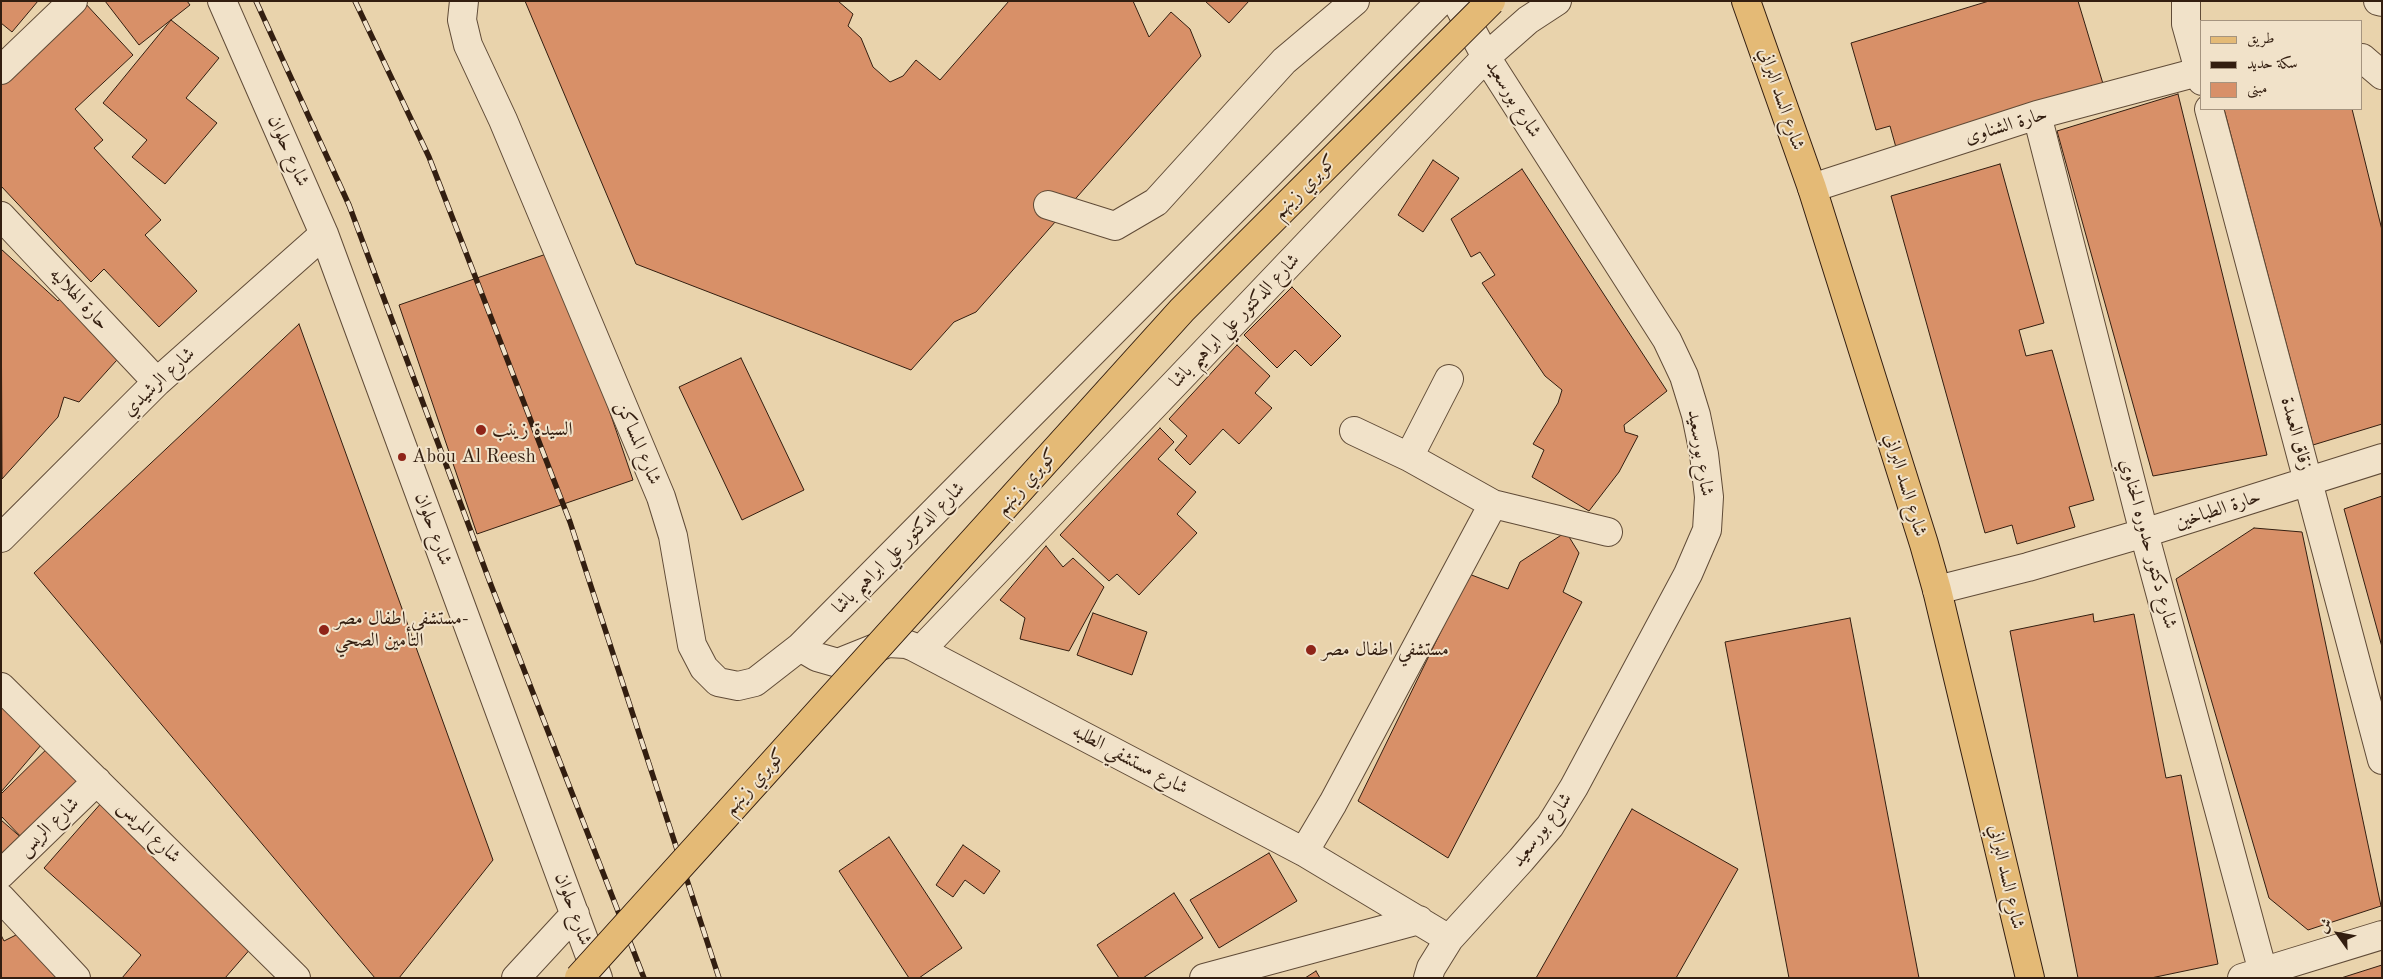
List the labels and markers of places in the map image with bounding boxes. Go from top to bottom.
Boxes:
place label: السيدة زينب [492,419,573,441]
marker: السيدة زينب [474,423,488,437]
place label: Abou Al Reesh [412,446,536,468]
marker: Abou Al Reesh [396,451,408,463]
place label: مستشفي اطفال مصر- التأمين الصحي [335,608,469,652]
marker: مستشفي اطفال مصر- التأمين الصحي [317,623,331,637]
place label: مستشفي اطفال مصر [1322,639,1449,661]
marker: مستشفي اطفال مصر [1304,643,1318,657]

